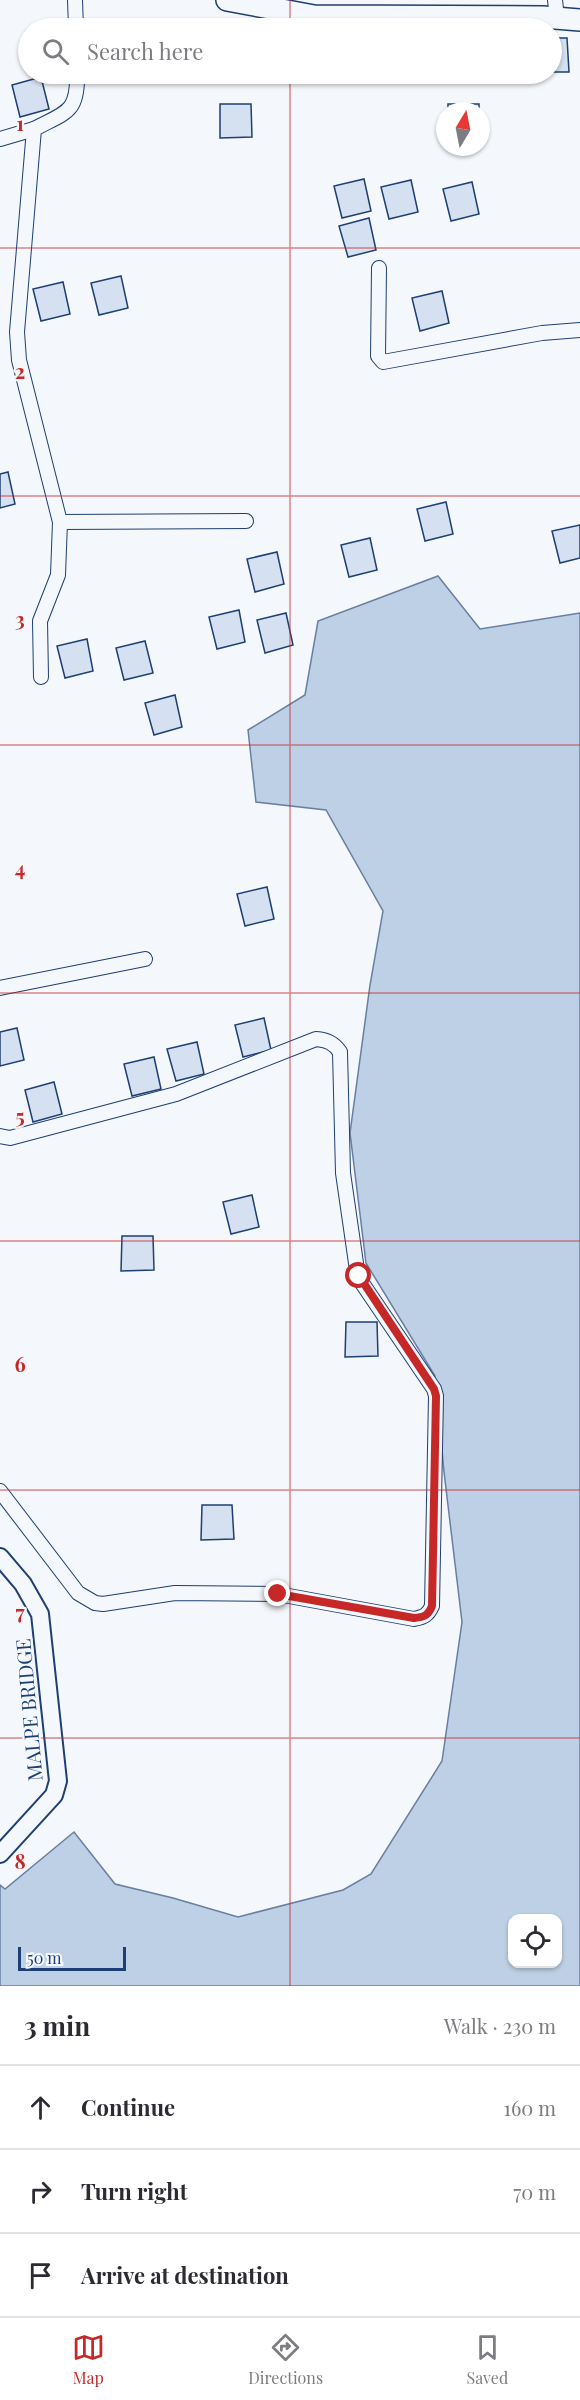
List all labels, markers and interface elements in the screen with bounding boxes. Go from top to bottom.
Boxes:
search box [18,18,562,84]
icon: search [39,35,72,68]
text: Search here [87,36,203,66]
north arrow [436,102,490,156]
text: 1 [16,109,24,136]
text: 2 [15,357,25,384]
text: 3 [15,605,25,632]
text: 4 [15,854,25,881]
text: 5 [15,1102,25,1129]
route start [345,1262,371,1288]
text: 6 [14,1350,26,1377]
route end [264,1580,290,1606]
text: 7 [15,1598,25,1625]
street label: MALPE BRIDGE [8,1638,48,1782]
text: 8 [14,1847,26,1874]
map controls [508,1914,562,1968]
button: locate [508,1914,562,1968]
scale bar [18,1944,126,1972]
text: 50 m [27,1947,61,1968]
text: 3 min [24,2008,90,2043]
text: Walk · 230 m [444,2012,556,2039]
icon: ahead [24,2091,57,2124]
text: Continue [81,2092,175,2122]
text: 160 m [504,2094,556,2121]
icon: right [24,2175,57,2208]
text: Turn right [81,2176,187,2206]
text: 70 m [513,2178,556,2205]
icon: arrive [24,2259,57,2292]
text: Arrive at destination [81,2260,289,2290]
tab: Map [72,2331,105,2388]
tab: Directions [248,2331,323,2388]
tab: Saved [467,2331,508,2388]

